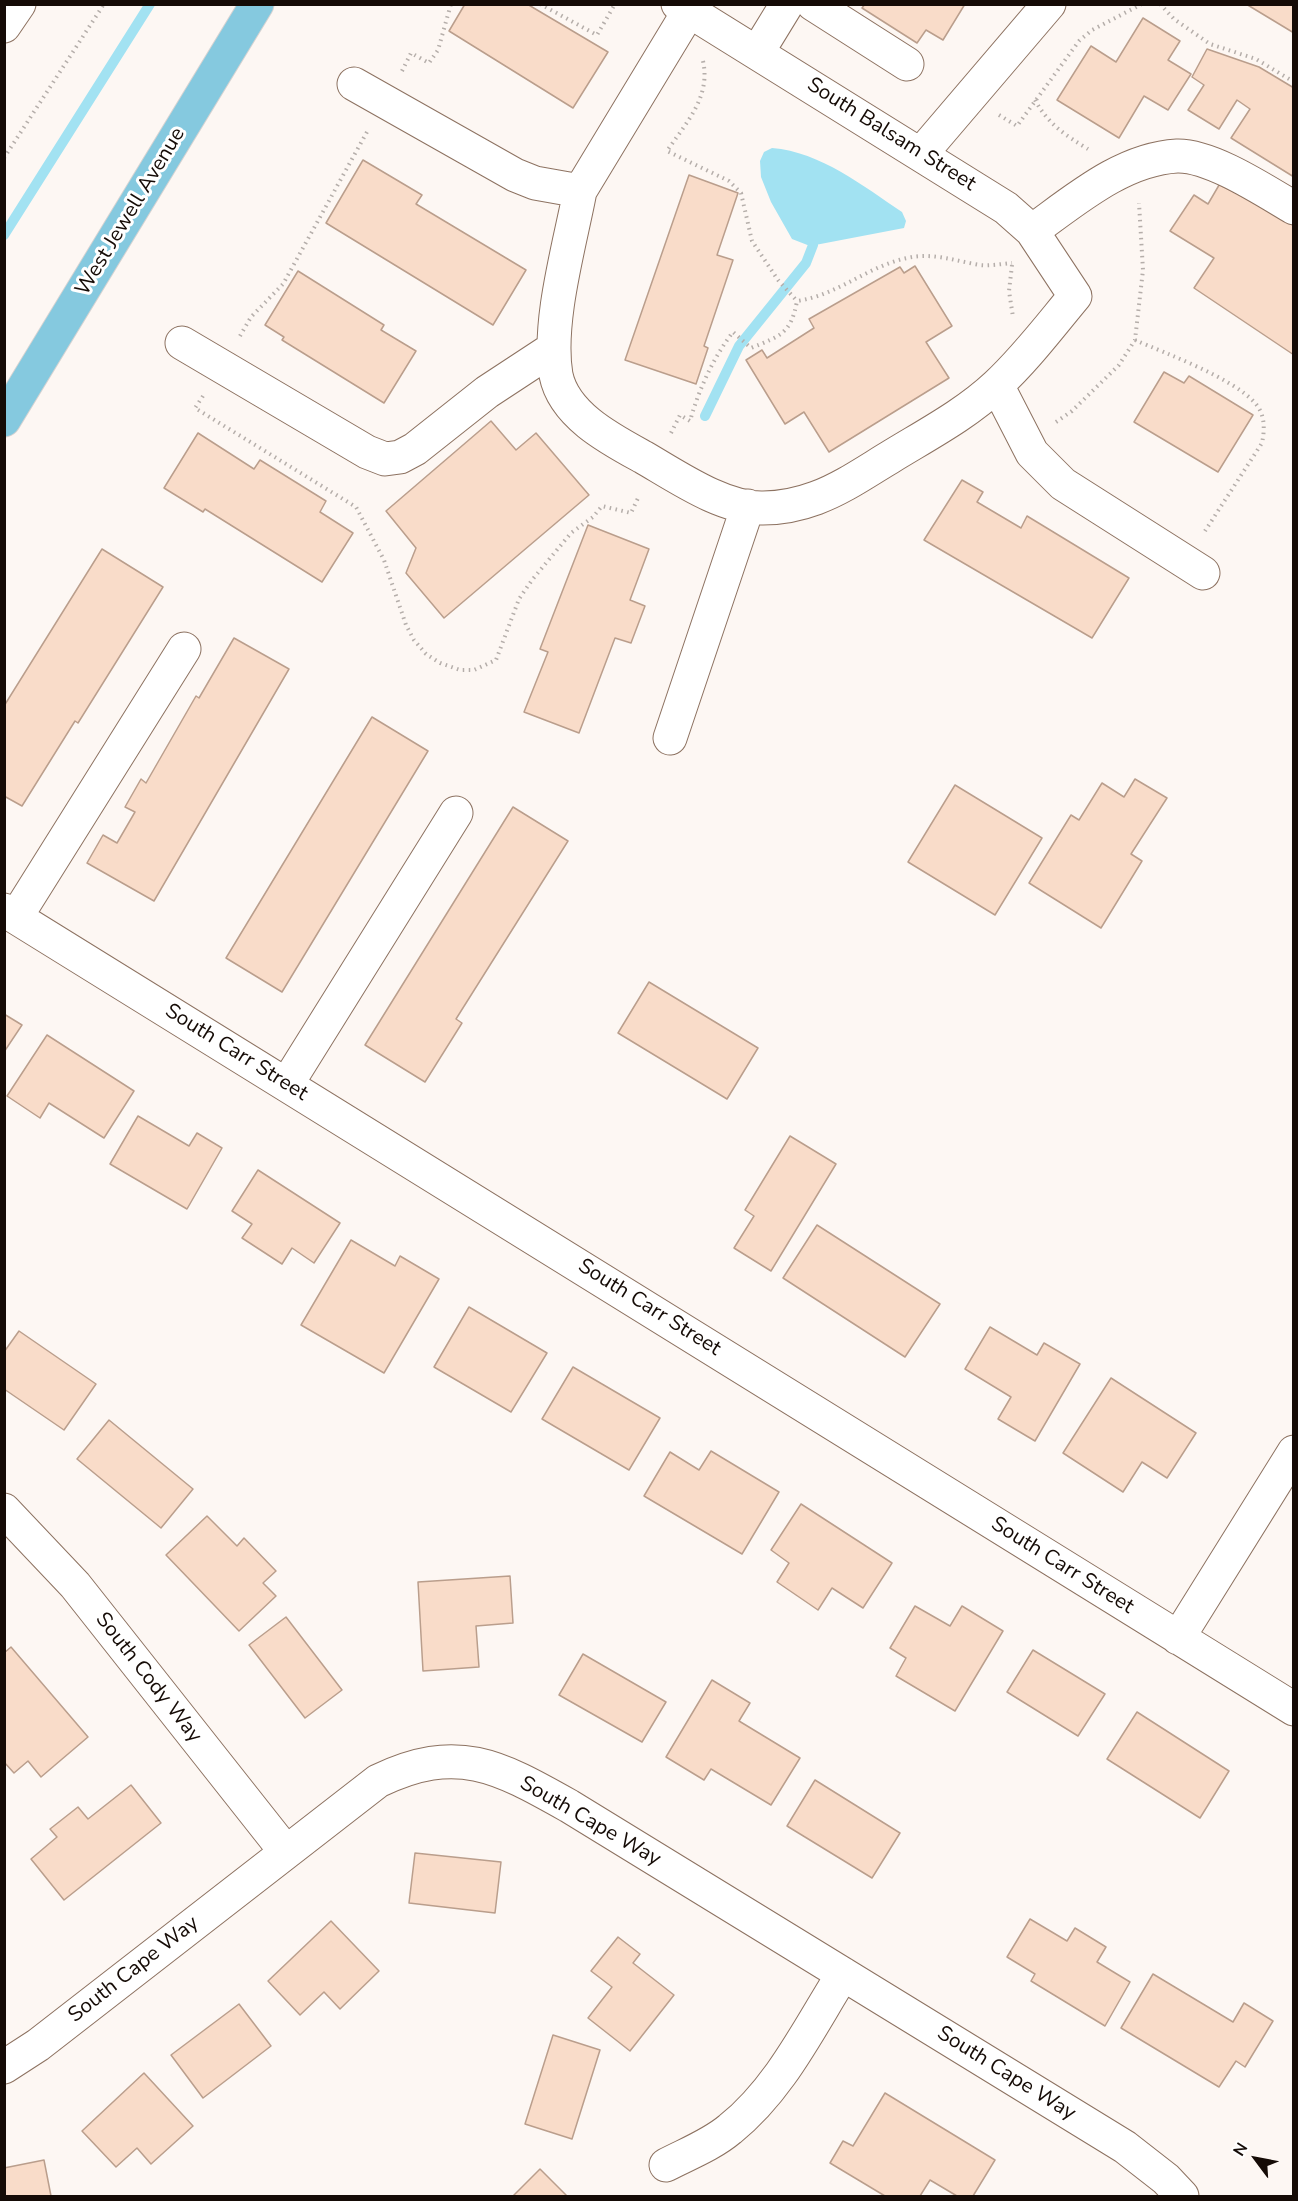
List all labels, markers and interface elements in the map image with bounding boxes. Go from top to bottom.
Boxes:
street label: South Balsam Street [802,73,980,197]
street label: West Jewell Avenue [71,123,191,301]
street label: South Carr Street [160,999,312,1107]
street label: South Carr Street [573,1254,725,1362]
street label: South Carr Street [986,1512,1138,1620]
street label: South Cody Way [89,1608,207,1748]
street label: South Cape Way [515,1771,665,1873]
street label: South Cape Way [64,1911,204,2029]
street label: South Cape Way [932,2021,1080,2127]
north arrow [1226,2129,1286,2189]
text: N [1228,2139,1253,2160]

